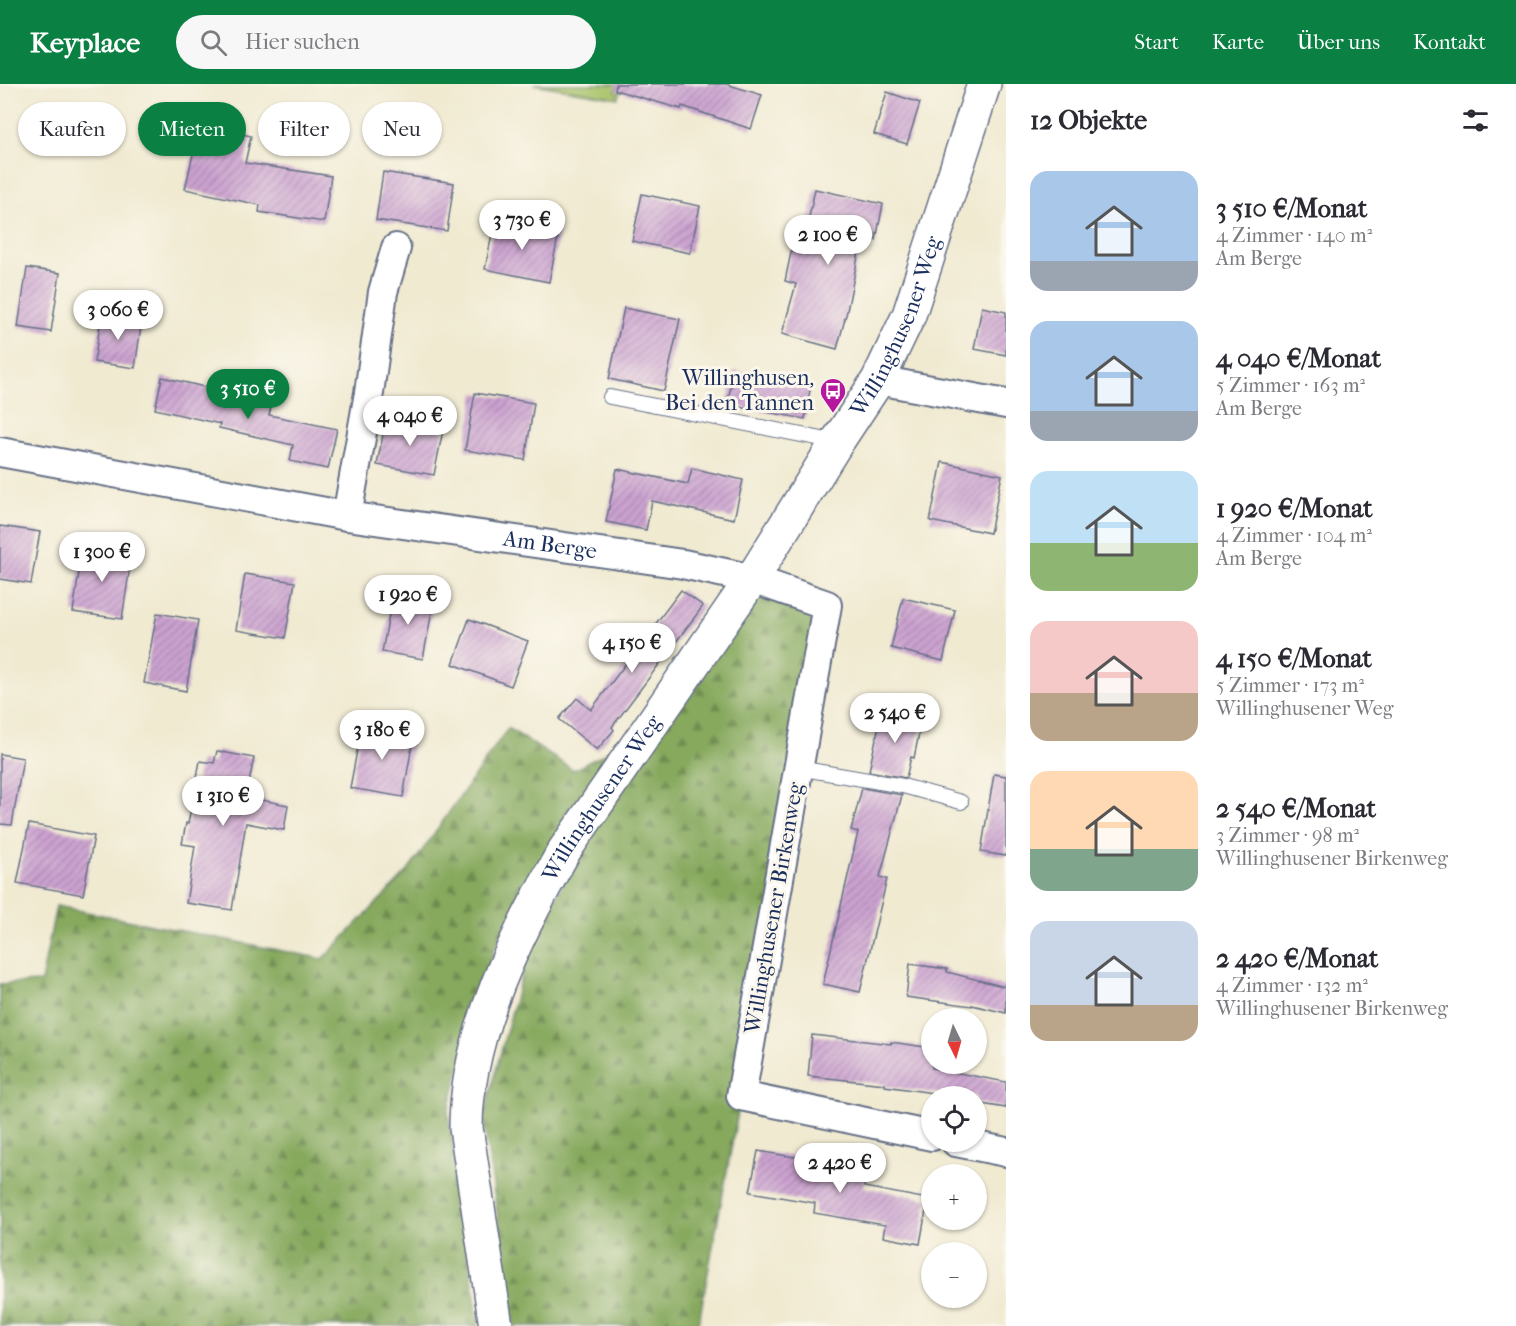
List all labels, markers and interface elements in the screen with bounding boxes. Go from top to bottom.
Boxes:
search box [176,15,596,69]
text: Keyplace [30,26,140,59]
icon: search [197,26,230,59]
text: Hier suchen [245,29,360,55]
text: Start [1134,30,1179,54]
text: Karte [1212,30,1264,54]
text: Über uns [1297,30,1380,54]
text: Kontakt [1413,30,1486,54]
chip: Kaufen [18,102,126,156]
chip: Mieten [138,102,246,156]
chip: Filter [258,102,350,156]
chip: Neu [362,102,442,156]
icon: filters [1459,104,1492,137]
text: 12 Objekte [1030,105,1147,136]
text: 3 510 €/Monat [1216,193,1367,224]
icon: home [1078,195,1150,267]
pin: 3 730 € [467,200,577,251]
text: 3 730 € [493,208,551,231]
pin: 2 100 € [773,215,883,266]
text: 2 100 € [798,223,858,246]
text: 4 Zimmer · 140 m² [1216,224,1372,247]
street label: Willinghusener Weg [844,233,947,422]
text: Am Berge [1216,247,1302,270]
pin: 3 060 € [63,290,173,341]
text: 3 060 € [87,298,149,321]
text: 4 040 €/Monat [1216,343,1381,374]
icon: home [1078,345,1150,417]
place label: Willinghusen, Bei den Tannen [665,365,814,416]
pin: 3 510 € [193,369,303,420]
text: 5 Zimmer · 163 m² [1216,374,1365,397]
bus stop icon: Willinghusen, Bei den Tannen [818,376,848,414]
text: 3 510 € [220,377,276,400]
pin: 4 040 € [355,396,465,447]
text: Am Berge [1216,397,1302,420]
text: 4 040 € [377,404,443,427]
text: 1 920 €/Monat [1216,493,1372,524]
icon: home [1078,495,1150,567]
text: 4 Zimmer · 104 m² [1216,524,1372,547]
street label: Am Berge [501,525,599,565]
pin: 1 300 € [47,532,157,583]
text: 1 300 € [73,540,131,563]
text: Am Berge [1216,547,1302,570]
pin: 1 920 € [353,575,463,626]
text: 1 920 € [378,583,438,606]
pin: 4 150 € [577,623,687,674]
text: 4 150 € [603,631,661,654]
text: 4 150 €/Monat [1216,643,1372,674]
icon: home [1078,645,1150,717]
text: 5 Zimmer · 173 m² [1216,674,1364,697]
pin: 2 540 € [840,693,950,744]
text: Willinghusener Weg [1216,697,1393,720]
text: 2 540 € [864,701,926,724]
pin: 3 180 € [327,710,437,761]
street label: Willinghusener Weg [536,710,667,887]
text: 3 180 € [354,718,410,741]
pin: 1 310 € [168,776,278,827]
street label: Willinghusener Birkenweg [739,780,809,1037]
text: 1 310 € [196,784,250,807]
text: 2 540 €/Monat [1216,793,1376,824]
icon: home [1078,795,1150,867]
text: 3 Zimmer · 98 m² [1216,824,1359,847]
text: Willinghusener Birkenweg [1216,847,1448,870]
text: 2 420 €/Monat [1216,943,1378,974]
icon: home [1078,945,1150,1017]
text: 4 Zimmer · 132 m² [1216,974,1368,997]
text: Willinghusener Birkenweg [1216,997,1448,1020]
north arrow [921,1008,987,1074]
map controls [921,1008,987,1308]
button: locate [921,1086,987,1152]
pin: 2 420 € [785,1143,895,1194]
text: 2 420 € [808,1151,872,1174]
button: + [921,1164,987,1230]
button: − [921,1242,987,1308]

